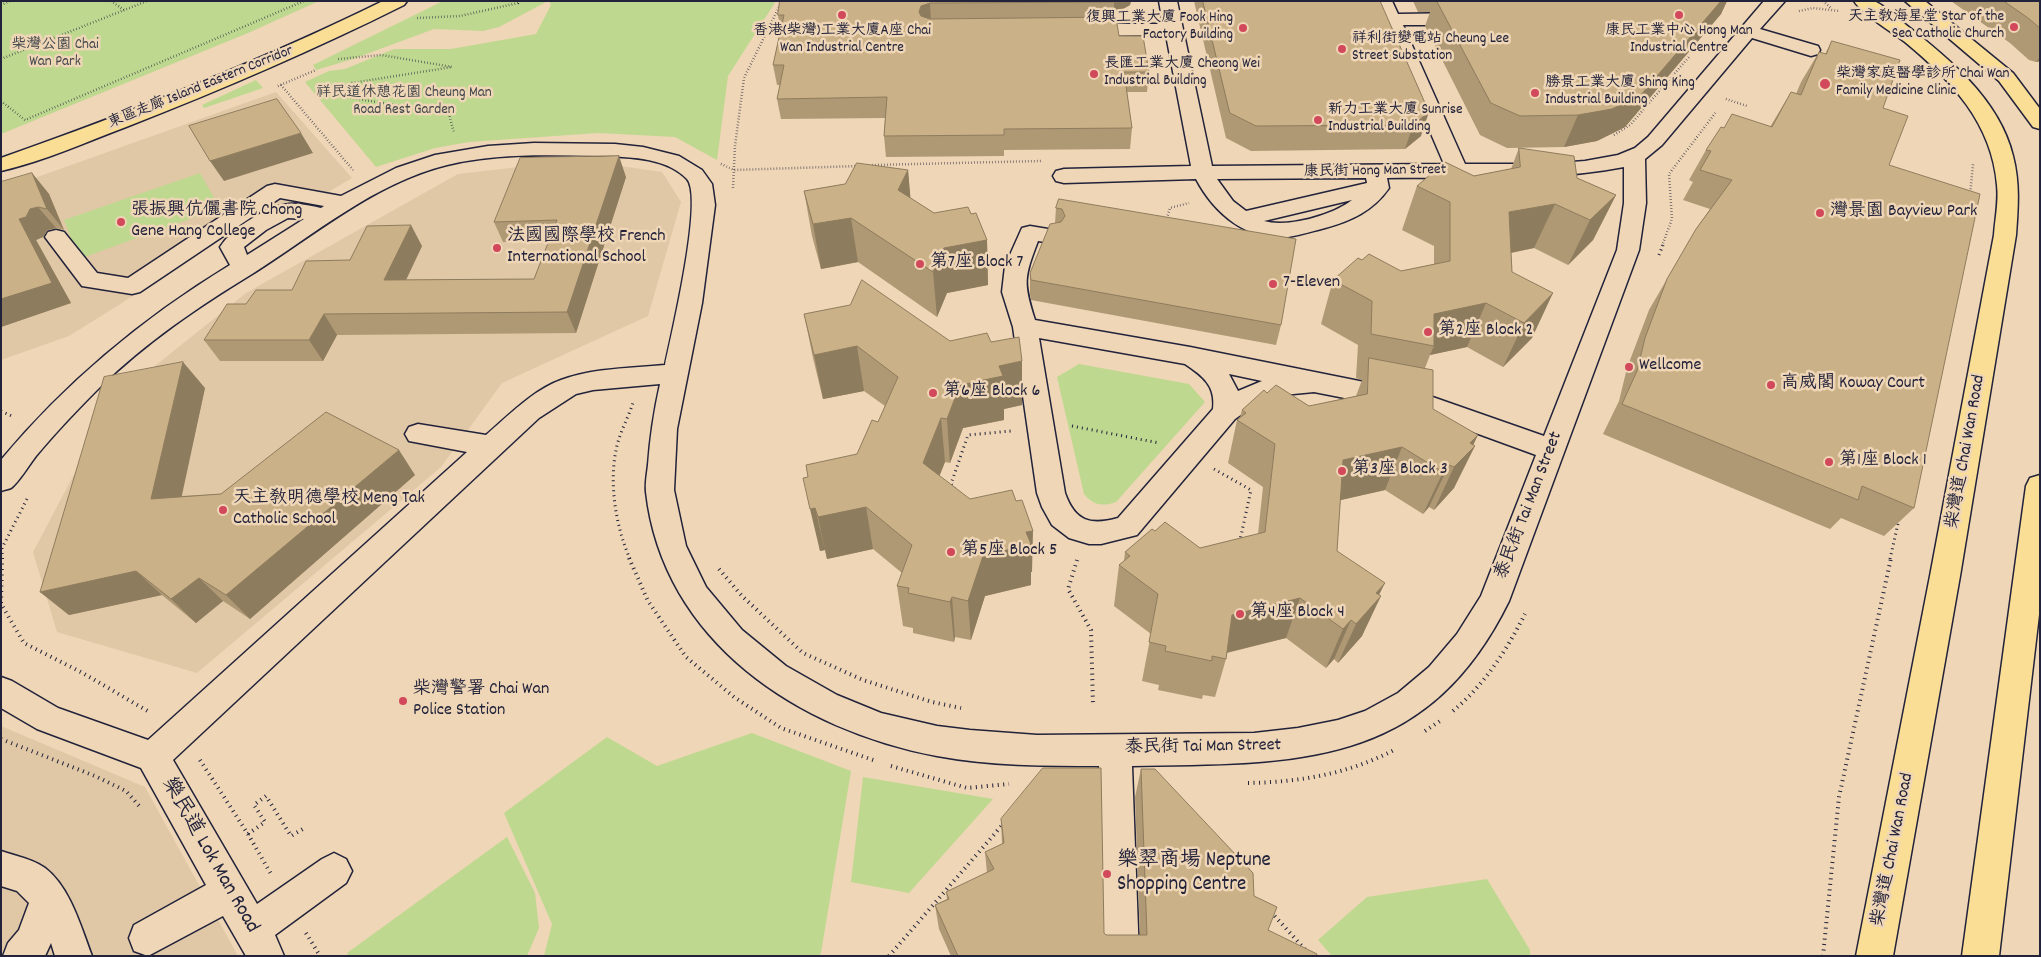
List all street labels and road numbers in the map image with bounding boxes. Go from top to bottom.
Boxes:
street label: 東區走廊 Island Eastern Corridor [106,43,296,133]
street label: 康民街 Hong Man Street [1304,162,1446,182]
street label: 柴灣道 Chai Wan Road [1943,373,1991,531]
street label: 泰民街 Tai Man Street [1492,429,1568,583]
street label: 泰民街 Tai Man Street [1125,736,1281,760]
street label: 柴灣道 Chai Wan Road [1869,771,1919,929]
street label: 樂民道 Lok Man Road [154,774,264,938]

